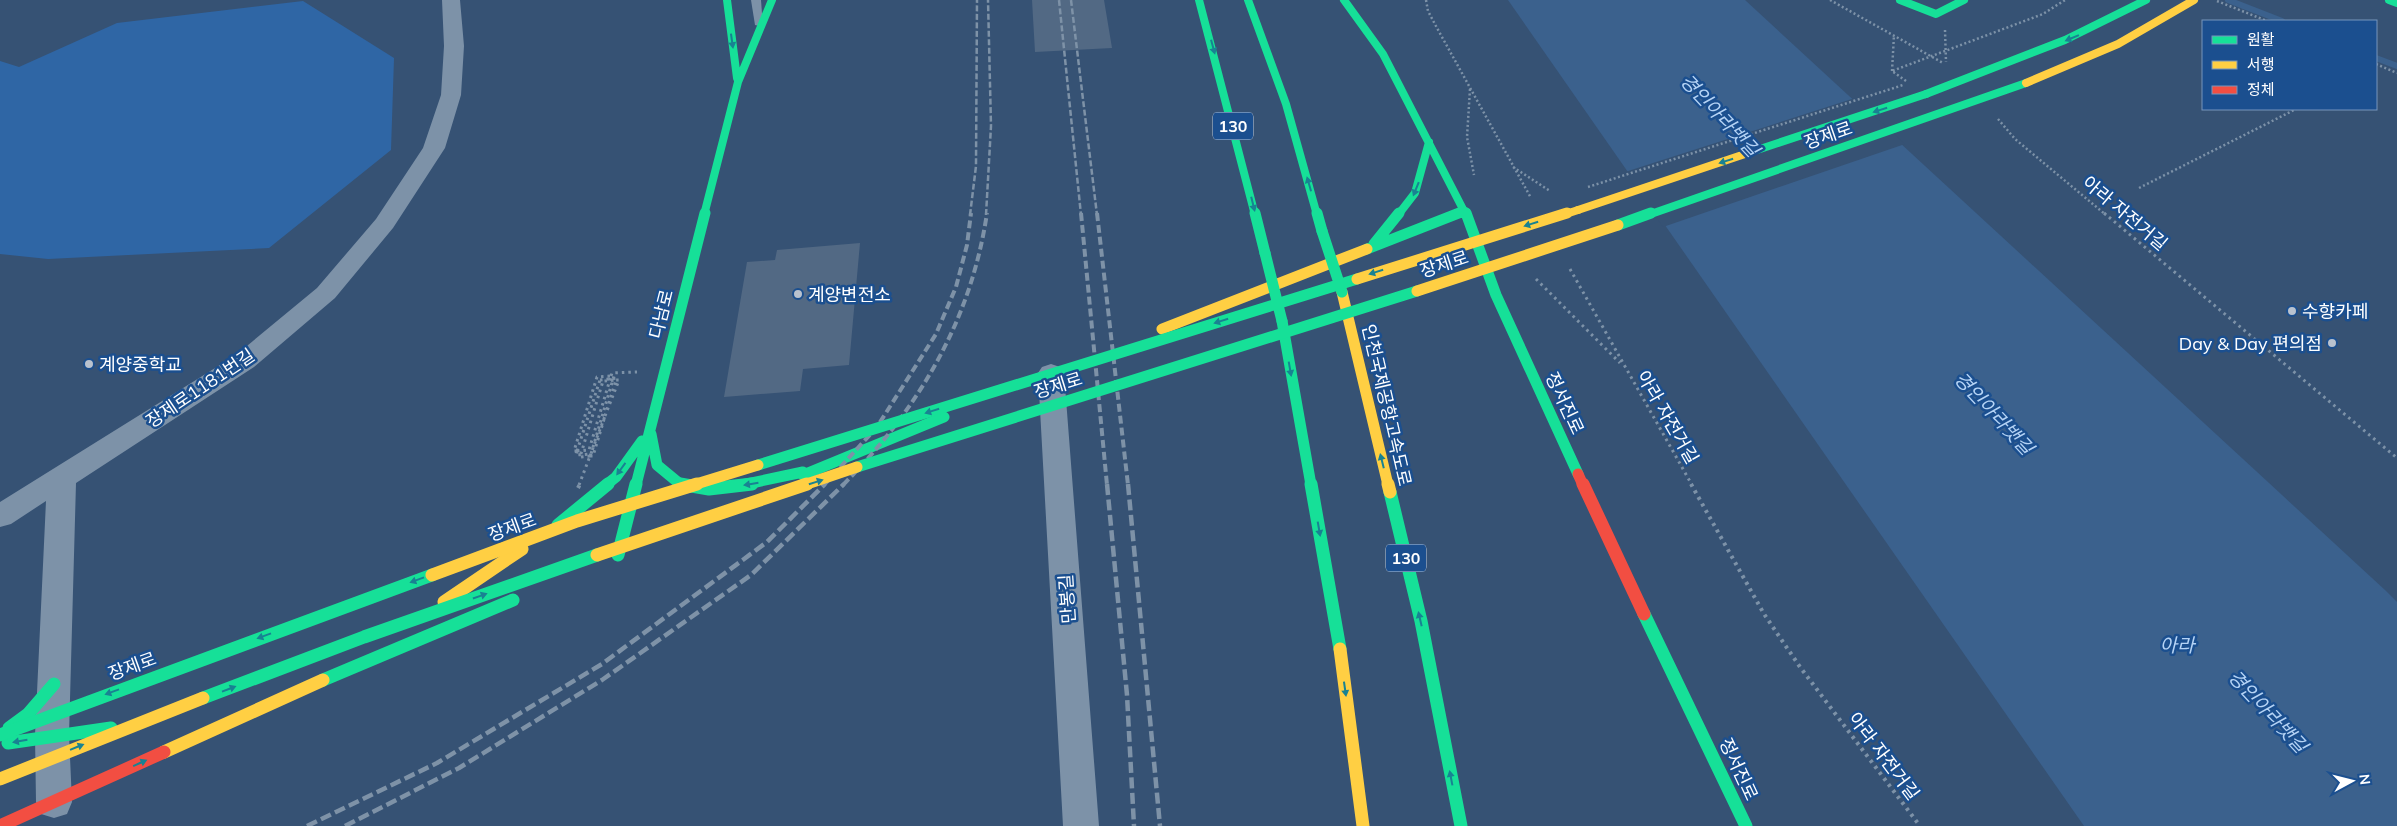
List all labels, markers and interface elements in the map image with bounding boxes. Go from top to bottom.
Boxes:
legend [2202,20,2377,110]
text: 원활 [2247,30,2275,49]
one-way arrow [728,34,736,50]
one-way arrow [2065,35,2079,43]
one-way arrow [1209,39,1217,54]
text: 서행 [2247,55,2275,74]
water label: 경인아라뱃길 [1675,68,1766,163]
text: 정체 [2247,80,2275,99]
one-way arrow [1872,106,1887,114]
road number: 130 [1213,112,1253,140]
street label: 장제로 [1801,116,1855,154]
one-way arrow [1718,157,1733,165]
street label: 아라 자전거길 [2078,171,2172,255]
one-way arrow [1304,177,1312,192]
one-way arrow [1411,182,1419,196]
one-way arrow [1249,197,1257,212]
one-way arrow [1523,221,1538,229]
street label: 장제로 [1417,245,1471,283]
one-way arrow [1368,269,1383,277]
place label: 계양변전소 [808,283,891,306]
street label: 다남로 [644,287,678,341]
marker: 계양변전소 [792,288,804,300]
place label: 수향카페 [2302,300,2368,323]
marker: 수향카페 [2286,305,2298,317]
one-way arrow [1213,317,1228,325]
street label: 인천국제공항고속도로 [1357,322,1417,488]
place label: Day & Day 편의점 [2179,332,2322,355]
marker: Day & Day 편의점 [2326,337,2338,349]
street label: 장제로1181번길 [141,343,259,433]
place label: 계양중학교 [99,353,182,376]
marker: 계양중학교 [83,358,95,370]
one-way arrow [1287,361,1295,377]
street label: 아라 자전거길 [1632,366,1704,468]
water label: 경인아라뱃길 [1949,366,2040,461]
street label: 장제로 [1031,367,1085,403]
street label: 정서진로 [1541,368,1589,438]
one-way arrow [924,407,939,415]
one-way arrow [1378,453,1386,468]
one-way arrow [616,462,626,476]
one-way arrow [809,478,824,485]
one-way arrow [742,480,758,488]
street label: 장제로 [485,508,539,546]
one-way arrow [1315,521,1323,536]
road number: 130 [1386,544,1426,572]
street label: 만봉길 [1054,573,1080,625]
one-way arrow [409,577,424,584]
one-way arrow [473,592,488,600]
one-way arrow [1416,611,1424,626]
one-way arrow [256,632,271,640]
water label: 아라 [2160,633,2197,657]
street label: 장제로 [105,647,159,685]
water label: 경인아라뱃길 [2223,664,2314,759]
one-way arrow [1341,681,1349,697]
one-way arrow [222,685,237,693]
one-way arrow [104,689,119,696]
street label: 아라 자전거길 [1844,708,1924,804]
street label: 정서진로 [1715,734,1763,804]
one-way arrow [12,737,28,745]
one-way arrow [70,742,84,750]
north arrow [2327,756,2377,806]
one-way arrow [133,759,147,767]
one-way arrow [1447,770,1455,786]
text: N [2355,773,2374,786]

